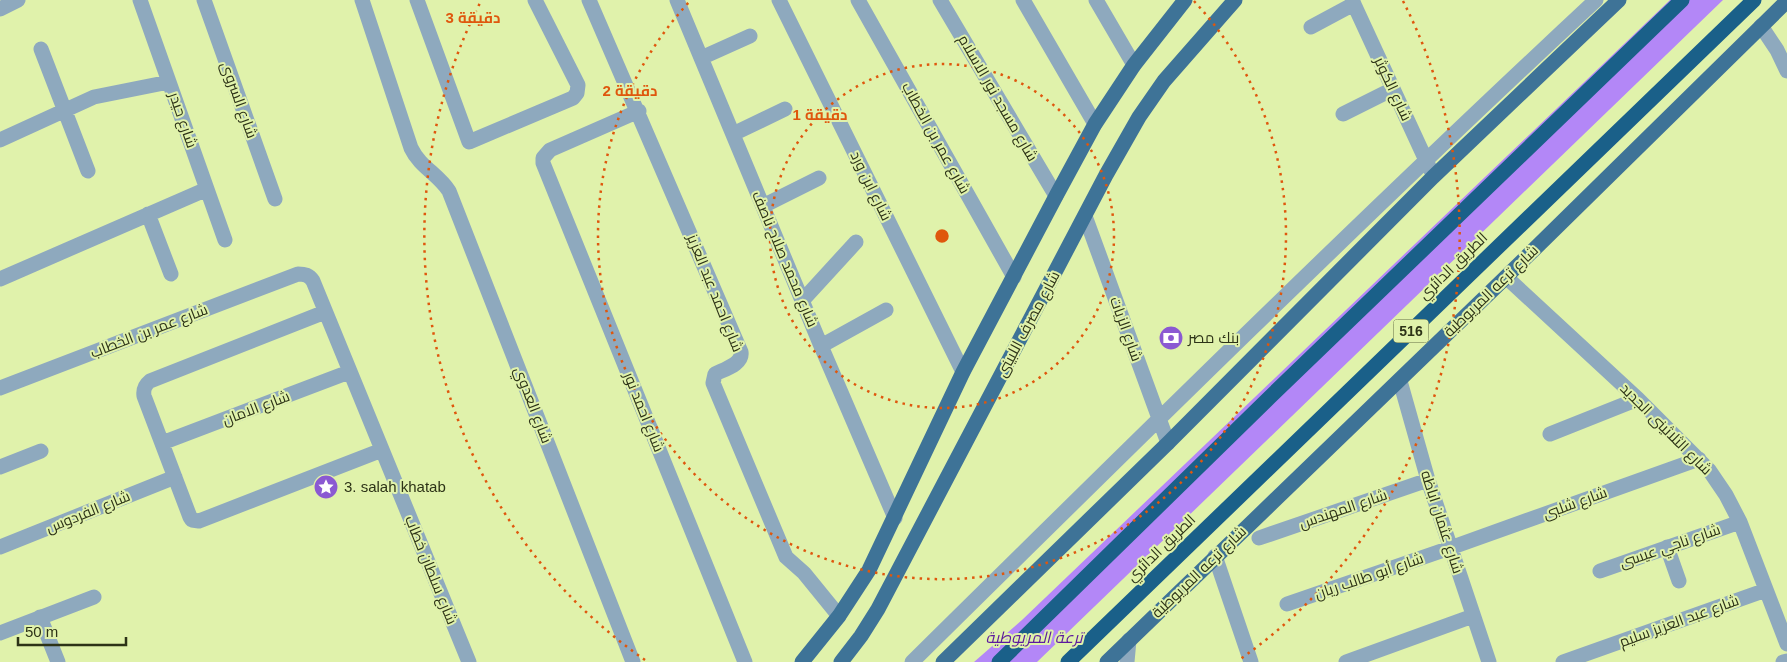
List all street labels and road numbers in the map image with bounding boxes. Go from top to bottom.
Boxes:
street label: شارع مسجد نور الاسلام [953,31,1042,166]
street label: شارع الكوثر [1368,53,1416,125]
street label: شارع السروى [215,59,261,141]
street label: شارع عمر بن الخطاب [896,79,974,198]
street label: شارع حيدر [163,89,201,151]
street label: شارع ابن ورد [845,148,896,225]
street label: شارع محمد صلاح ناصف [746,188,822,331]
street label: الطريق الدائري [1415,229,1493,305]
street label: شارع احمد عبد العزيز [681,231,747,355]
street label: شارع ترعه المريوطية [1440,241,1543,342]
street label: شارع مصرف اللبينى [992,268,1065,381]
street label: شارع الزيات [1104,294,1146,364]
street label: شارع عمر بن الخطاب [88,300,211,364]
road number: 516 [1394,320,1428,342]
street label: شارع العدوي [507,364,556,447]
street label: شارع احمد نور [618,369,668,455]
street label: شارع الثلاثينى الجديد [1615,379,1716,480]
street label: شارع الامان [220,387,293,431]
street label: شارع عثمان اباظه [1415,468,1467,577]
street label: شارع شلبى [1540,483,1610,525]
street label: شارع المهندس [1297,486,1390,534]
street label: شارع الفردوس [43,487,133,539]
street label: الطريق الدائري [1123,511,1201,587]
street label: شارع سلطان خطاب [399,513,461,628]
street label: شارع ناجي عيسى [1617,520,1724,575]
street label: شارع ترعه المريوطية [1148,522,1251,623]
street label: شارع أبو طالب ريان [1312,548,1426,605]
street label: شارع عبد العزيز سليم [1617,591,1742,653]

